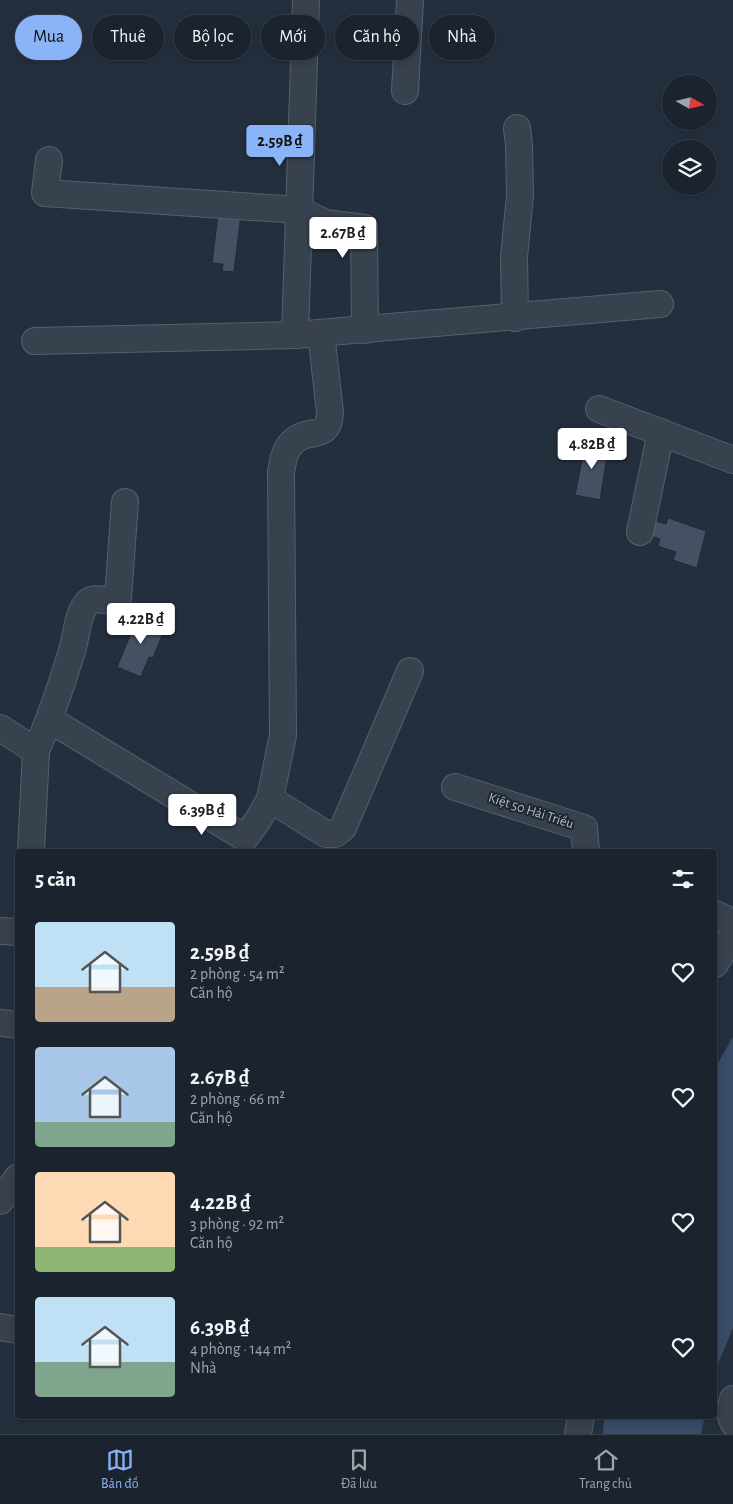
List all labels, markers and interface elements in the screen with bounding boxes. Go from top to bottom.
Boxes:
chip: Mua [15,15,82,60]
chip: Thuê [92,15,164,60]
chip: Bộ lọc [174,15,251,60]
chip: Mới [261,15,325,60]
chip: Căn hộ [335,15,419,60]
chip: Nhà [429,15,495,60]
north arrow [662,75,718,130]
map controls [662,75,717,195]
pin: 2.59B ₫ [234,124,326,167]
text: 2.59B ₫ [257,133,303,149]
button: layers [662,140,717,195]
pin: 2.67B ₫ [297,216,389,259]
text: 2.67B ₫ [320,225,366,241]
pin: 4.82B ₫ [546,428,638,470]
text: 4.82B ₫ [569,436,615,452]
pin: 4.22B ₫ [95,602,187,645]
text: 4.22B ₫ [118,611,164,627]
street label: Kiệt 50 Hải Triều [487,790,576,831]
pin: 6.39B ₫ [156,794,248,836]
text: 6.39B ₫ [179,802,225,818]
icon: filters [669,865,697,893]
text: 5 căn [35,869,76,890]
icon: home [75,942,135,1002]
text: 2.59B ₫ [190,942,250,963]
icon: heart [669,958,697,986]
text: 2 phòng · 54 m² [190,966,284,982]
text: Căn hộ [190,985,233,1001]
icon: home [75,1067,135,1127]
text: 2.67B ₫ [190,1067,250,1088]
icon: heart [669,1083,697,1111]
text: 2 phòng · 66 m² [190,1091,285,1107]
text: Căn hộ [190,1110,233,1126]
icon: home [75,1192,135,1252]
text: 4.22B ₫ [190,1192,251,1213]
icon: heart [669,1208,697,1236]
text: 3 phòng · 92 m² [190,1216,284,1232]
text: Căn hộ [190,1235,233,1251]
icon: home [75,1317,135,1377]
text: 6.39B ₫ [190,1317,250,1338]
icon: heart [669,1333,697,1361]
text: 4 phòng · 144 m² [190,1341,291,1357]
text: Nhà [190,1360,217,1376]
tab: Bản đồ [101,1446,139,1493]
tab: Đã lưu [341,1446,377,1493]
tab: Trang chủ [579,1446,632,1493]

